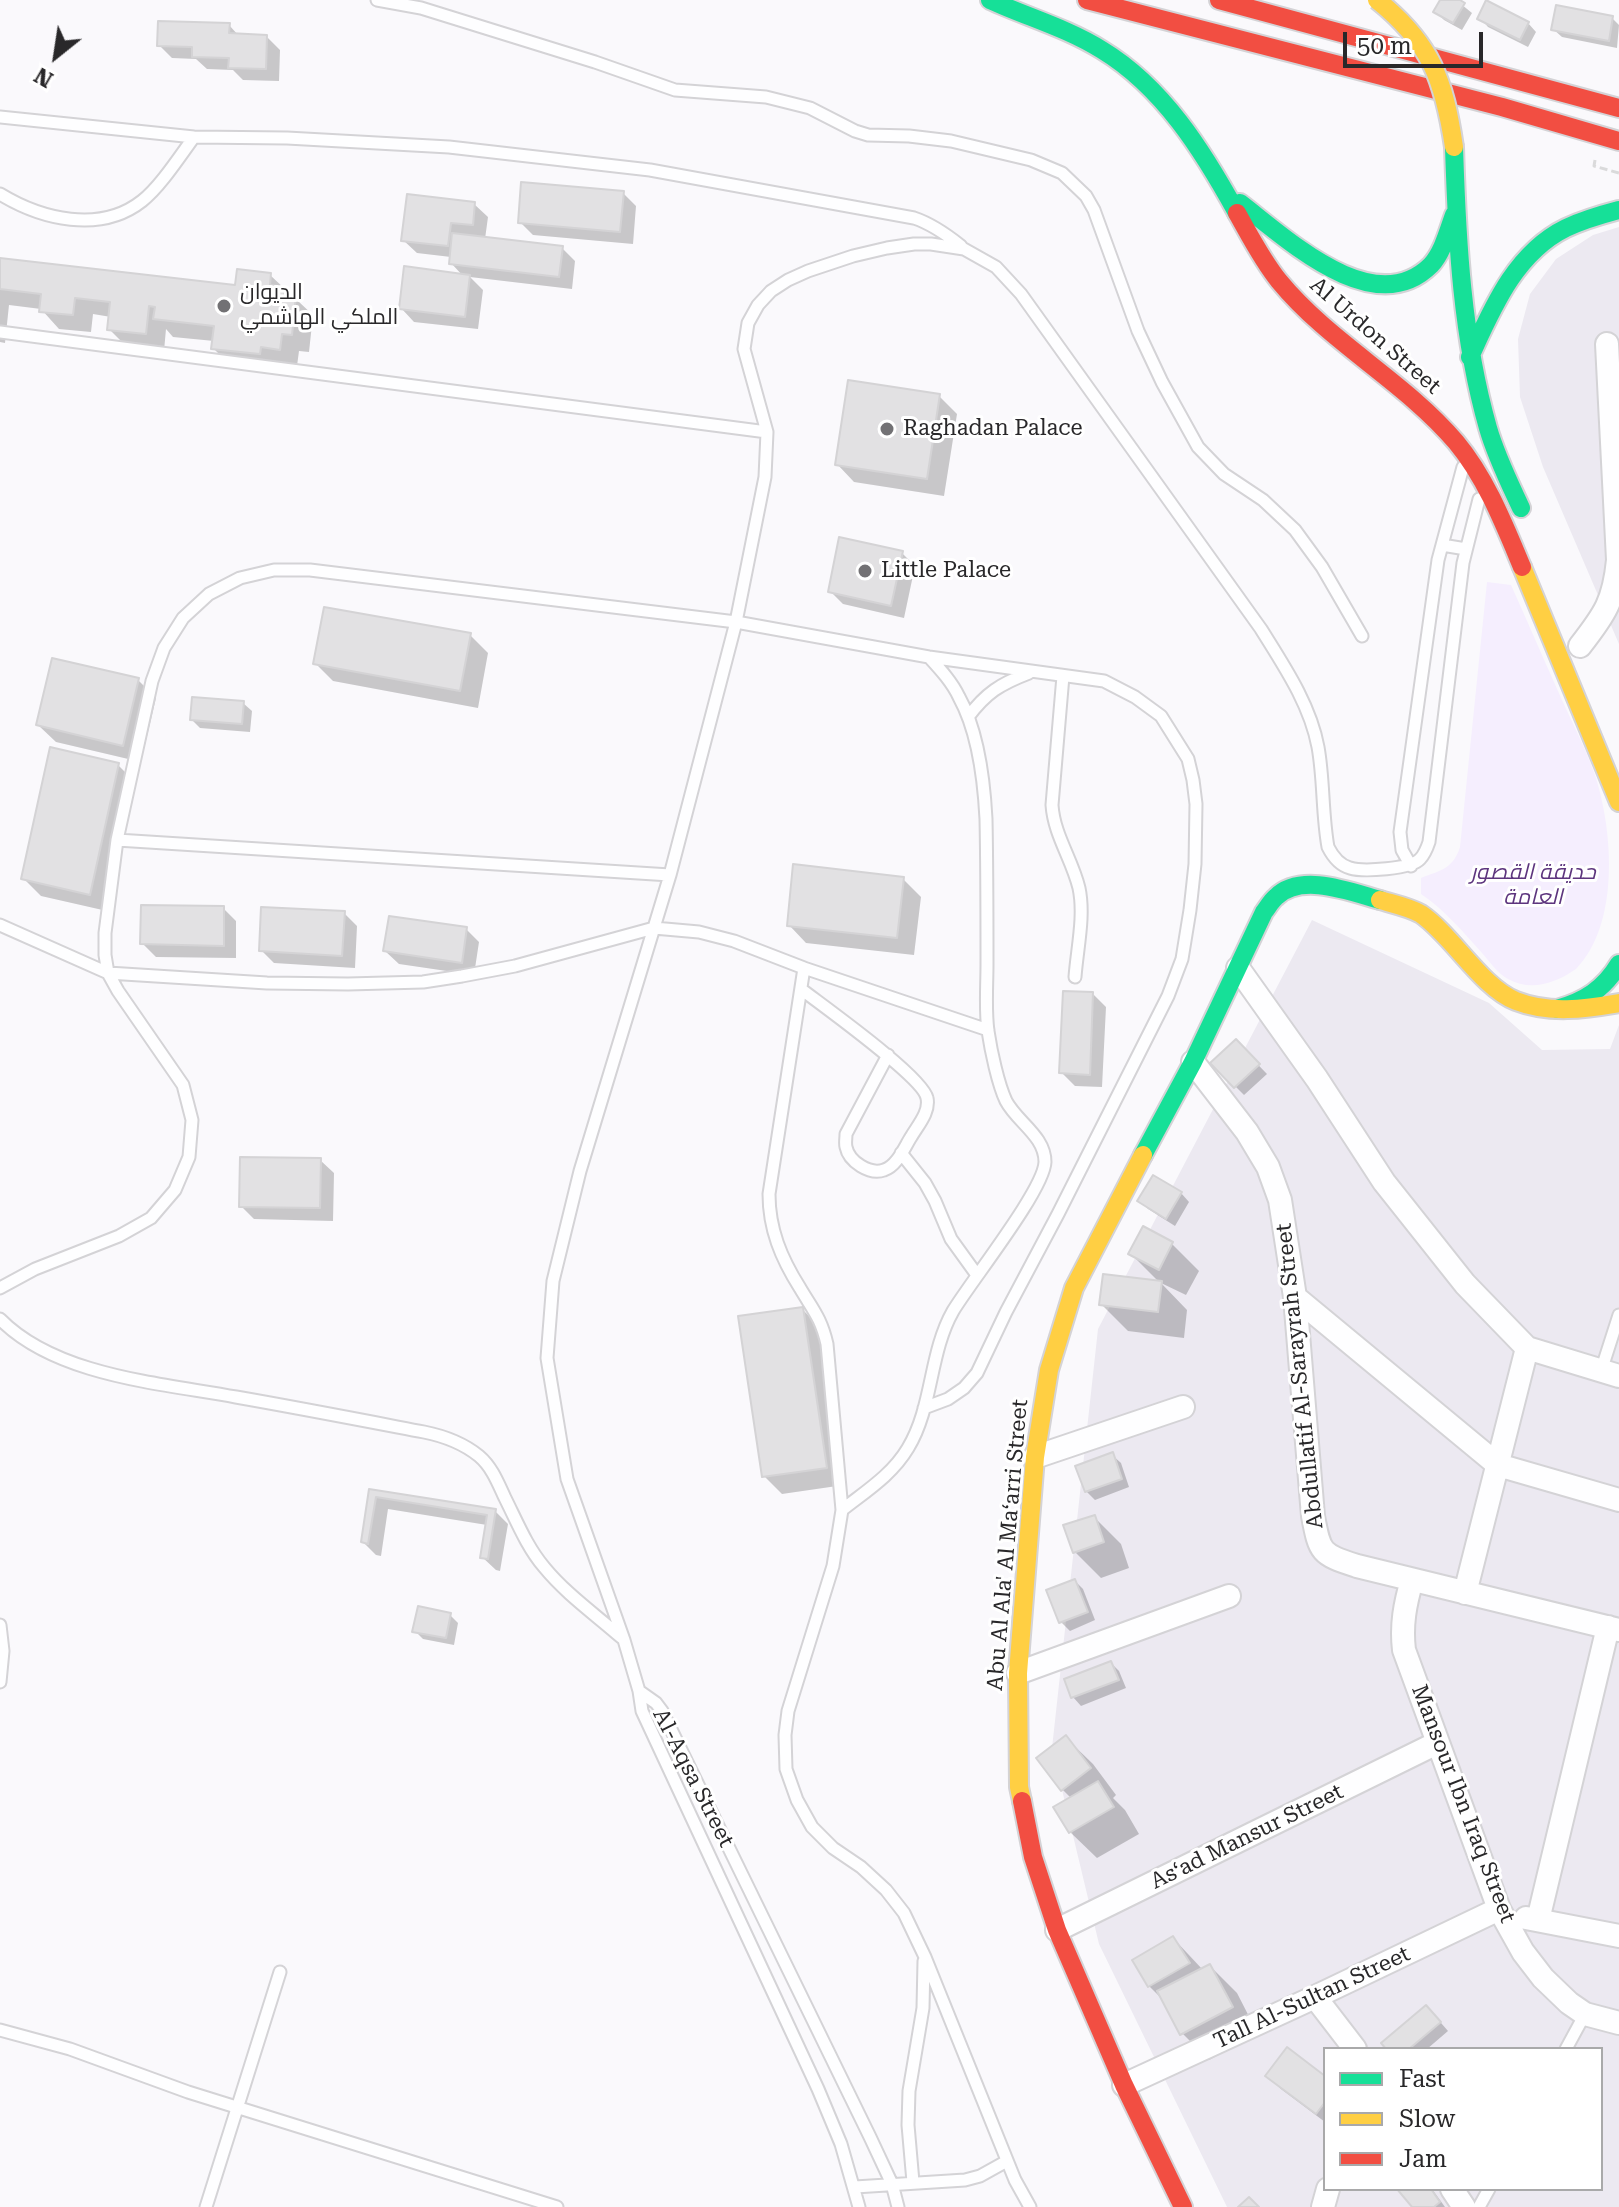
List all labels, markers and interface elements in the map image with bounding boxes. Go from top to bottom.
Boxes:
north arrow [16,16,96,96]
scale bar [1347,16,1487,66]
text: 50 m [1357,32,1412,60]
text: N [30,62,57,92]
street label: Al Urdon Street [1304,272,1446,400]
place label: الديوان الملكي الهاشمي [240,280,399,332]
marker: الديوان الملكي الهاشمي [215,297,233,315]
place label: Raghadan Palace [903,416,1083,442]
marker: Raghadan Palace [878,420,896,438]
place label: Little Palace [881,558,1011,584]
marker: Little Palace [856,562,874,580]
park label: حديقة القصور العامة [1470,860,1596,912]
street label: Abdullatif Al-Sarayrah Street [1271,1222,1329,1530]
street label: Abu Al Ala' Al Maʻarri Street [982,1398,1034,1692]
street label: Mansour Ibn Iraq Street [1405,1681,1521,1927]
street label: Al-Aqsa Street [647,1704,739,1852]
street label: Asʻad Mansur Street [1146,1779,1348,1895]
street label: Tall Al-Sultan Street [1210,1941,1414,2055]
legend [1323,2047,1603,2191]
text: Fast [1399,2065,1446,2093]
text: Slow [1399,2105,1455,2133]
text: Jam [1399,2145,1447,2173]

